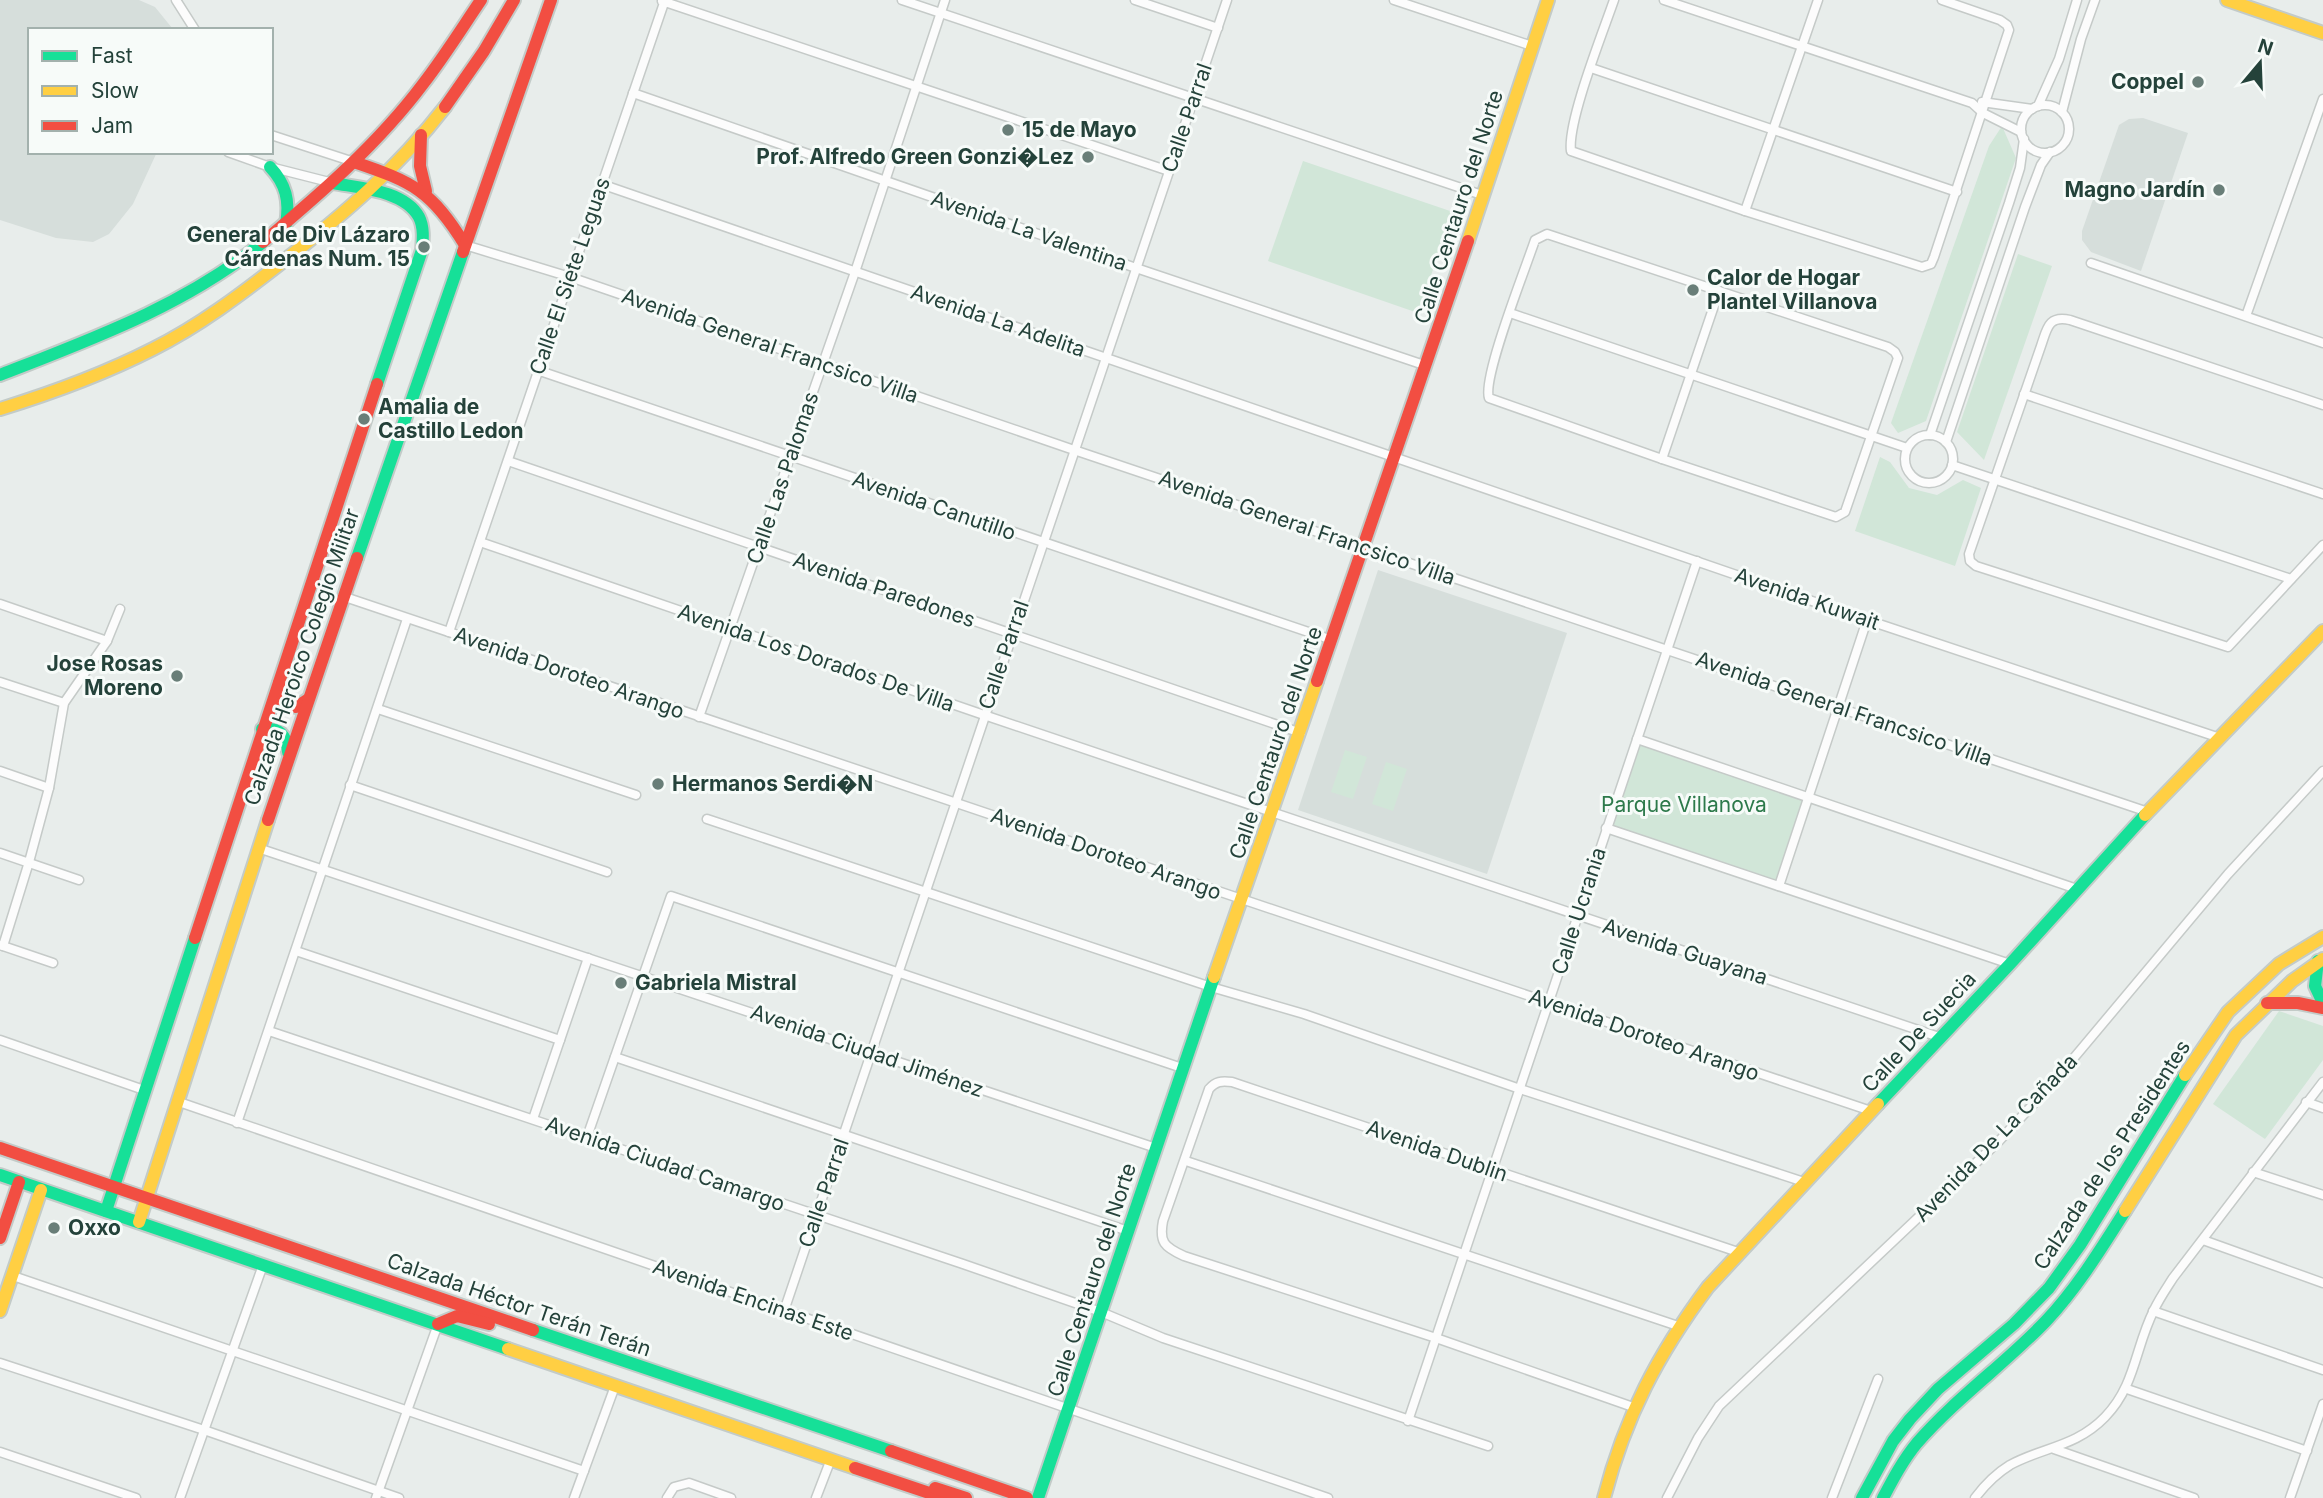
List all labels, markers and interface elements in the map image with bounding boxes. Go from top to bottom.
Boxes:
legend [28,28,273,154]
north arrow [2225,28,2295,98]
text: N [2255,34,2276,61]
text: Fast [91,43,133,68]
street label: Calle Parral [1156,60,1217,176]
place label: Coppel [2111,69,2184,94]
marker: Coppel [2190,74,2206,90]
text: Slow [91,78,139,103]
street label: Calle Centauro del Norte [1409,87,1508,327]
text: Jam [91,113,133,138]
place label: 15 de Mayo [1022,117,1137,142]
marker: 15 de Mayo [1000,122,1016,138]
place label: Prof. Alfredo Green Gonzi�Lez [756,144,1074,169]
marker: Prof. Alfredo Green Gonzi�Lez [1080,149,1096,165]
street label: Calle El Siete Leguas [524,174,615,378]
place label: Magno Jardín [2065,177,2205,202]
marker: Magno Jardín [2211,182,2227,198]
street label: Avenida La Valentina [928,185,1130,276]
place label: General de Div Lázaro Cárdenas Num. 15 [187,222,410,271]
marker: General de Div Lázaro Cárdenas Num. 15 [416,239,432,255]
place label: Calor de Hogar Plantel Villanova [1707,265,1877,314]
street label: Avenida La Adelita [908,279,1089,362]
marker: Calor de Hogar Plantel Villanova [1685,282,1701,298]
street label: Avenida General Francsico Villa [619,283,922,408]
street label: Calle Las Palomas [741,389,824,567]
place label: Amalia de Castillo Ledon [378,394,524,443]
marker: Amalia de Castillo Ledon [356,411,372,427]
street label: Avenida General Francsico Villa [1156,465,1459,590]
street label: Avenida Canutillo [849,466,1019,545]
street label: Calzada Heroico Colegio Militar [239,505,364,809]
street label: Avenida Paredones [790,547,979,632]
street label: Avenida Kuwait [1731,562,1883,635]
street label: Calle Parral [973,597,1034,713]
street label: Avenida Los Dorados De Villa [675,598,958,717]
street label: Avenida Doroteo Arango [451,621,688,724]
street label: Calle Centauro del Norte [1224,623,1327,862]
street label: Avenida General Francsico Villa [1693,646,1996,771]
place label: Jose Rosas Moreno [46,651,163,700]
marker: Jose Rosas Moreno [169,668,185,684]
place label: Hermanos Serdi�N [672,771,873,796]
marker: Hermanos Serdi�N [650,776,666,792]
park label: Parque Villanova [1601,792,1767,817]
street label: Avenida Doroteo Arango [988,802,1225,905]
street label: Calle Ucrania [1546,844,1611,978]
street label: Avenida Guayana [1599,913,1771,990]
street label: Calle De Suecia [1856,966,1981,1097]
place label: Gabriela Mistral [635,970,797,995]
marker: Gabriela Mistral [613,975,629,991]
street label: Avenida Doroteo Arango [1526,983,1763,1086]
street label: Avenida Ciudad Jiménez [747,999,987,1102]
street label: Calzada de los Presidentes [2028,1035,2195,1274]
street label: Avenida De La Cañada [1909,1049,2082,1227]
street label: Avenida Ciudad Camargo [542,1111,788,1216]
street label: Avenida Dublin [1363,1115,1511,1186]
street label: Calle Parral [793,1135,854,1251]
street label: Calle Centauro del Norte [1042,1160,1141,1400]
place label: Oxxo [68,1215,121,1240]
marker: Oxxo [46,1220,62,1236]
street label: Calzada Héctor Terán Terán [384,1248,654,1362]
street label: Avenida Encinas Este [649,1253,857,1346]

